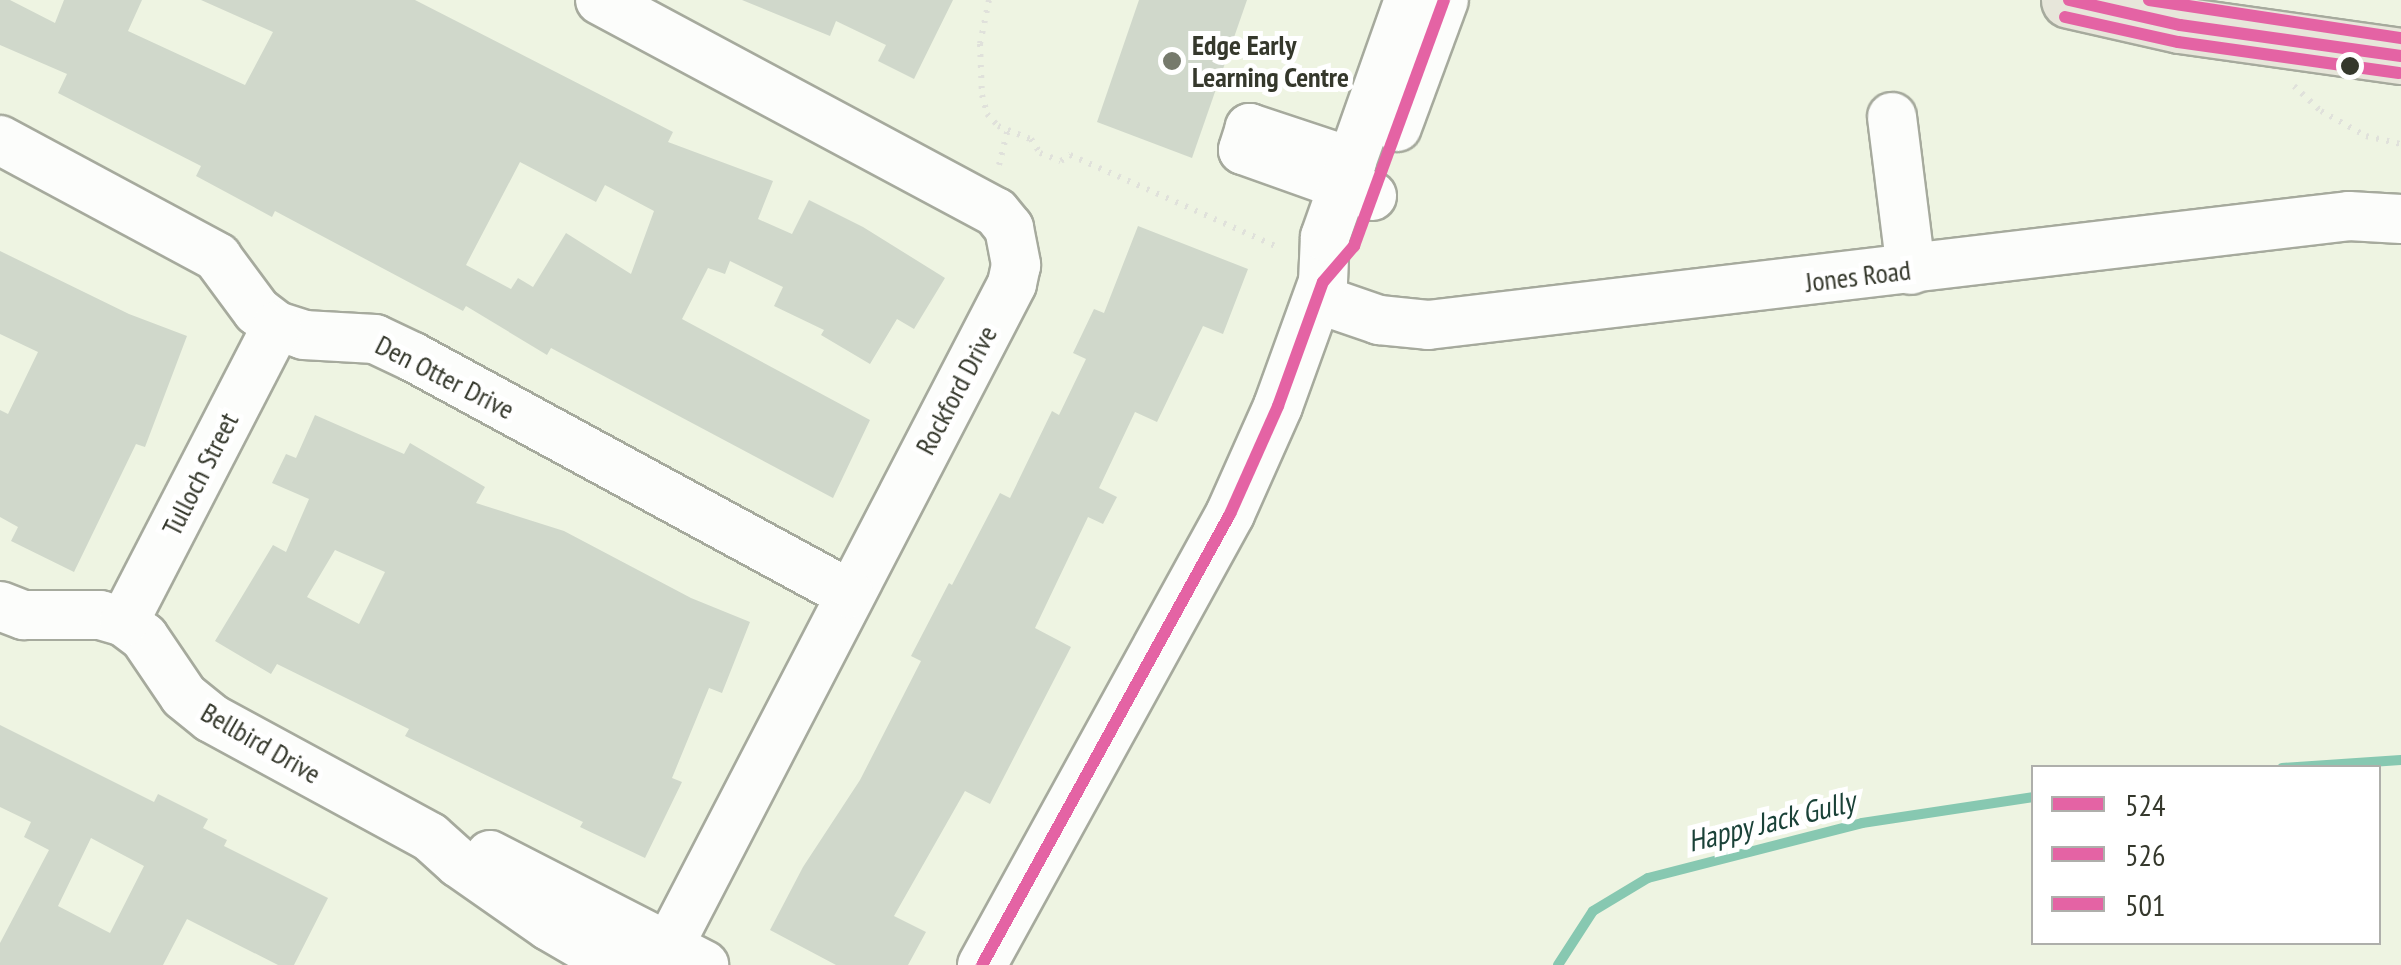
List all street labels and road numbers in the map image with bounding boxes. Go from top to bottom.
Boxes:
street label: Jones Road [1803,253,1913,299]
street label: Rockford Drive [908,320,1004,460]
street label: Den Otter Drive [370,328,520,426]
street label: Tulloch Street [155,407,245,541]
street label: Bellbird Drive [195,695,327,791]

